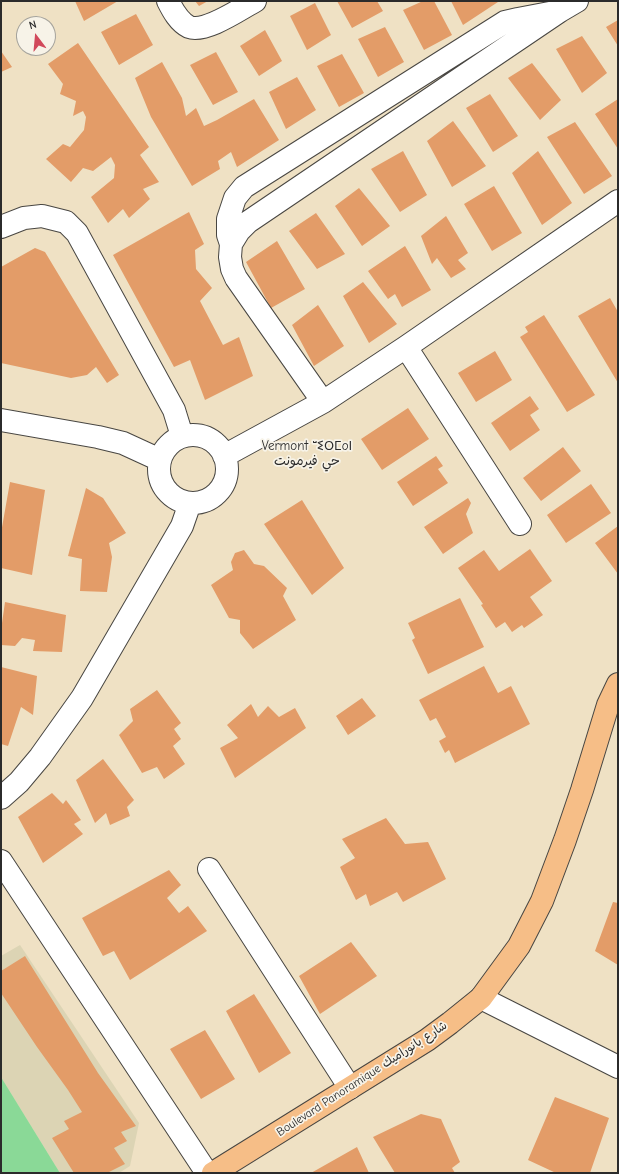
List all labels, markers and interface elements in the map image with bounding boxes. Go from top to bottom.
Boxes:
north arrow [16,16,56,56]
text: N [28,18,38,32]
district label: Vermont ⵯⵉⵔⵎoⵏ حي فيرمونت [262,438,352,469]
street label: Boulevard Panoramique شارع بانوراميك [274,1018,450,1140]

